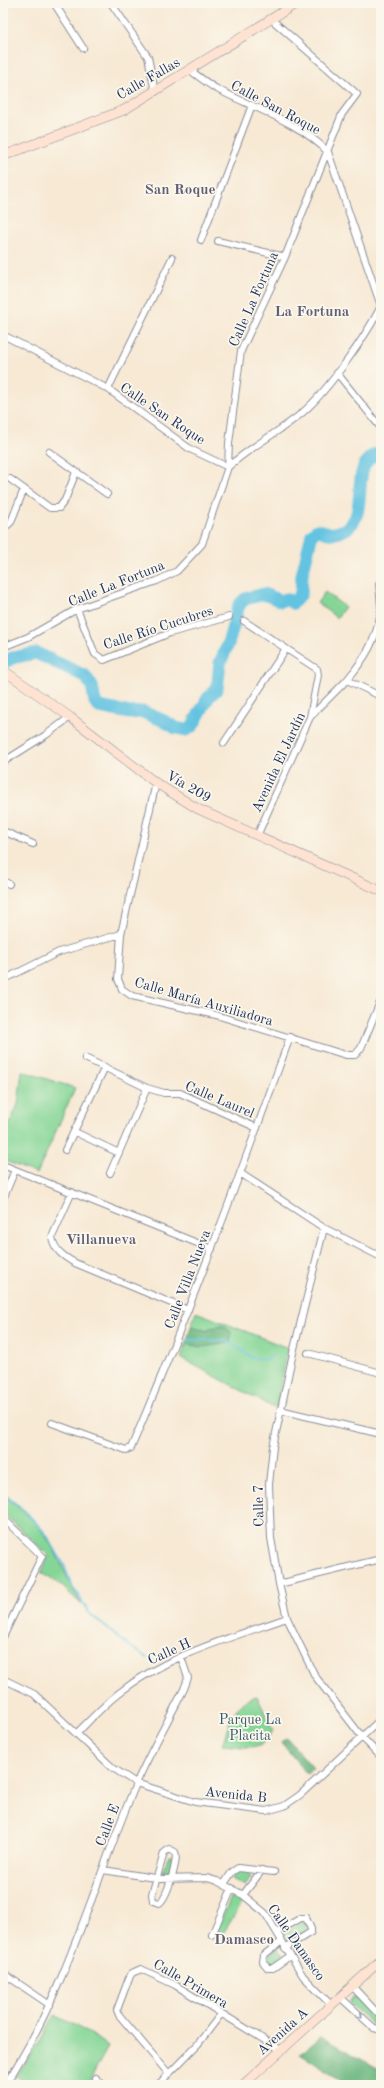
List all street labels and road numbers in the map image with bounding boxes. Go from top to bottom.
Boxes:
street label: Calle Fallas [115,55,182,102]
street label: Calle San Roque [228,78,323,137]
street label: Calle La Fortuna [227,250,281,349]
street label: Calle San Roque [117,380,207,447]
street label: Calle La Fortuna [66,558,167,610]
street label: Calle Río Cucubres [102,604,215,652]
street label: Avenida El Jardín [250,710,308,815]
street label: Vía 209 [164,769,213,805]
street label: Calle María Auxiliadora [133,975,275,1029]
street label: Calle Laurel [183,1079,257,1121]
street label: Calle Villa Nueva [163,1228,213,1331]
street label: Calle 7 [252,1485,266,1527]
street label: Calle H [146,1636,193,1668]
street label: Avenida B [204,1785,268,1805]
street label: Calle E [94,1802,122,1848]
street label: Calle Damasco [265,1902,328,1983]
street label: Calle Primera [151,1957,230,2011]
street label: Avenida A [255,2005,311,2058]

